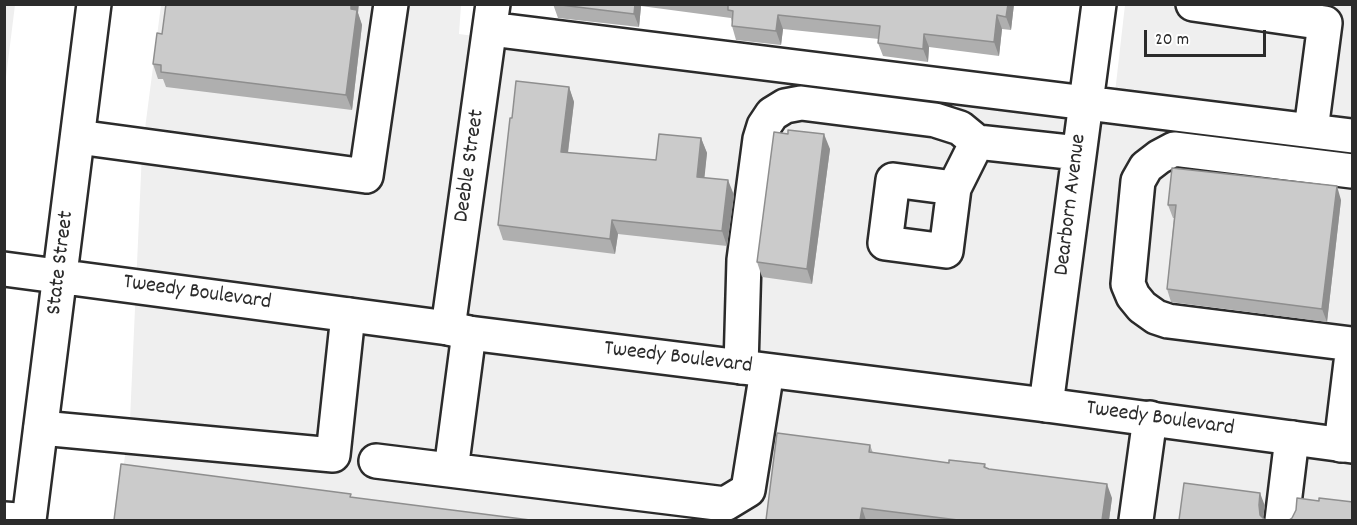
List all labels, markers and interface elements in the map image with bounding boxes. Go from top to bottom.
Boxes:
scale bar [1147,18,1268,56]
text: 20 m [1155,28,1189,53]
street label: Deeble Street [450,108,492,224]
street label: Dearborn Avenue [1050,133,1094,277]
street label: State Street [43,210,81,316]
street label: Tweedy Boulevard [121,271,273,317]
street label: Tweedy Boulevard [602,337,754,381]
street label: Tweedy Boulevard [1084,397,1236,443]

